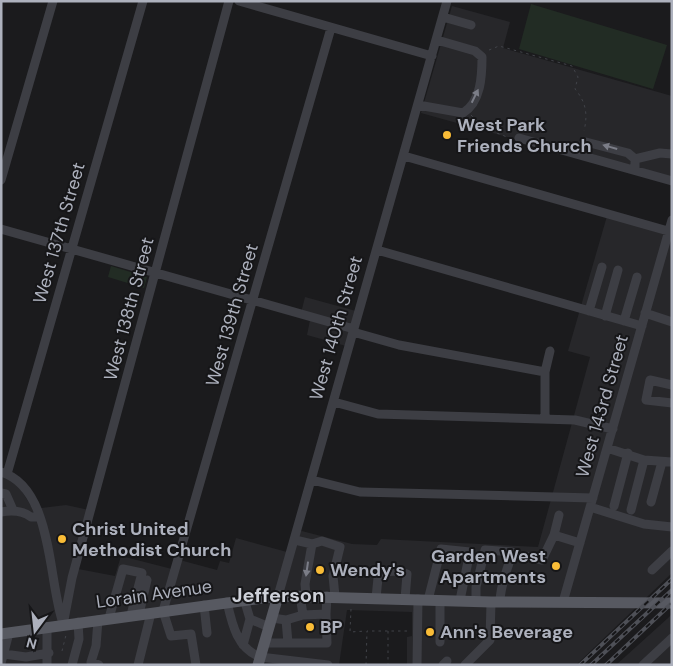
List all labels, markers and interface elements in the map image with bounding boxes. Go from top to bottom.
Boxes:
one-way arrow [471,89,479,104]
place label: West Park Friends Church [457,113,592,158]
marker: West Park Friends Church [441,129,453,141]
one-way arrow [602,143,617,151]
street label: West 137th Street [27,160,91,306]
street label: West 138th Street [98,235,160,383]
street label: West 139th Street [200,241,264,389]
street label: West 140th Street [304,253,368,403]
street label: West 143rd Street [570,332,634,480]
place label: Christ United Methodist Church [72,517,231,562]
marker: Christ United Methodist Church [56,533,68,545]
place label: Garden West Apartments [431,544,546,589]
place label: Wendy's [330,558,405,582]
marker: Garden West Apartments [550,560,562,572]
one-way arrow [303,562,311,578]
marker: Wendy's [314,564,326,576]
street label: Lorain Avenue [94,574,214,614]
district label: Jefferson [232,582,324,608]
north arrow [10,606,60,656]
place label: BP [320,615,343,639]
place label: Ann's Beverage [440,620,573,644]
marker: BP [304,621,316,633]
marker: Ann's Beverage [424,626,436,638]
text: N [24,634,39,654]

